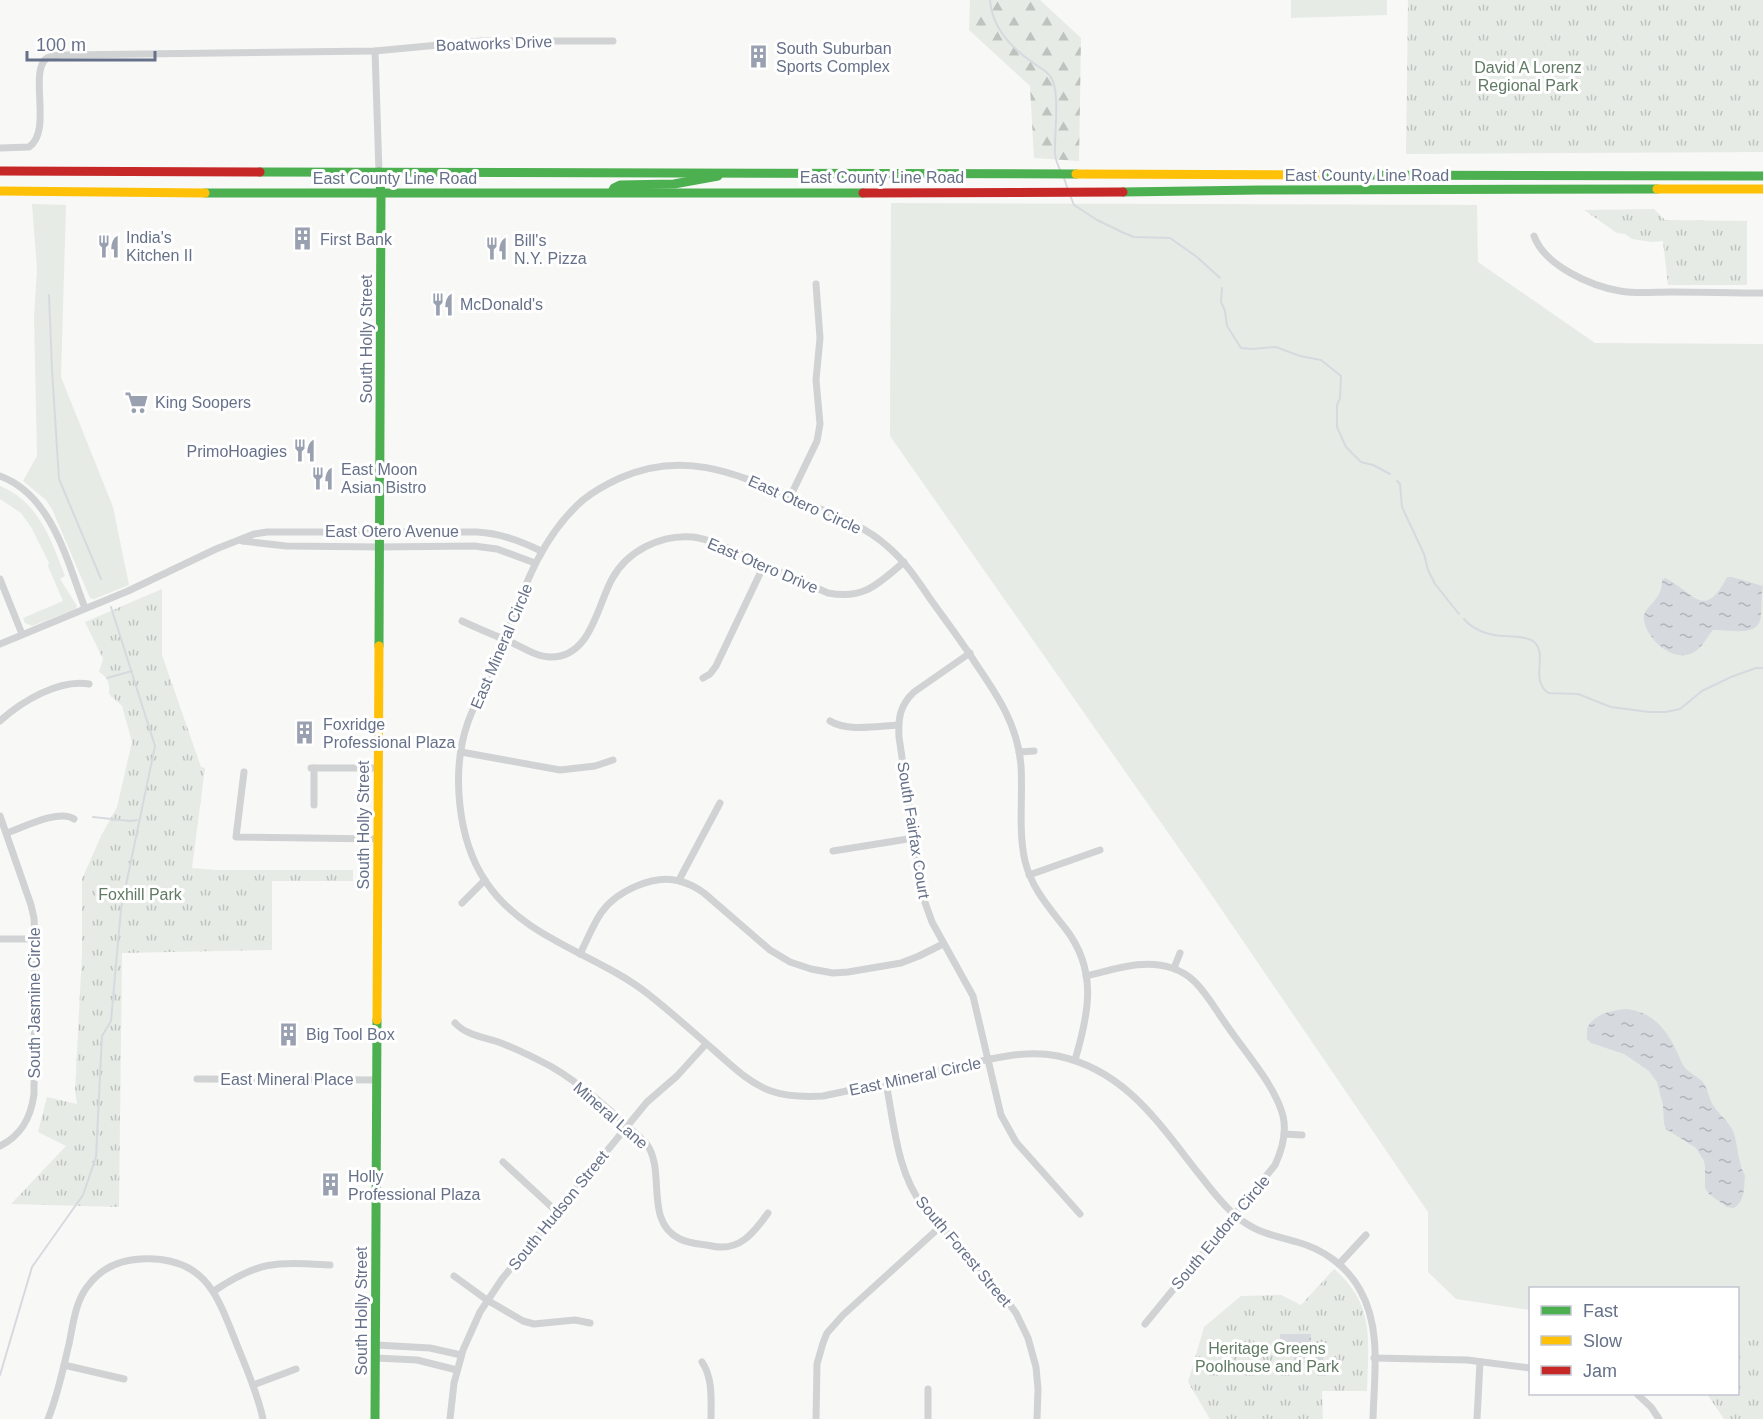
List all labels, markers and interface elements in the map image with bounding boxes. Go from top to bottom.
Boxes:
scale bar [27,24,154,62]
street label: Boatworks Drive [436,33,553,54]
text: 100 m [36,35,86,55]
place label: South Suburban Sports Complex [776,40,892,75]
building icon: South Suburban Sports Complex [745,44,771,70]
park label: David A Lorenz Regional Park [1474,59,1582,94]
street label: East County Line Road [1285,167,1449,184]
street label: East County Line Road [800,169,964,186]
street label: East County Line Road [313,170,477,187]
building icon: First Bank [289,226,315,252]
place label: India's Kitchen II [126,229,193,264]
place label: First Bank [320,231,393,248]
place label: Bill's N.Y. Pizza [514,232,587,267]
restaurant icon: India's Kitchen II [95,233,121,259]
restaurant icon: Bill's N.Y. Pizza [483,236,509,262]
street label: South Holly Street [358,274,375,403]
restaurant icon: McDonald's [429,291,455,317]
place label: McDonald's [460,296,543,313]
supermarket icon: King Soopers [124,389,150,415]
place label: King Soopers [155,394,251,411]
restaurant icon: PrimoHoagies [292,438,318,464]
place label: PrimoHoagies [187,443,287,460]
place label: East Moon Asian Bistro [341,461,426,496]
restaurant icon: East Moon Asian Bistro [310,465,336,491]
street label: East Otero Circle [746,472,864,537]
street label: East Otero Avenue [325,523,459,540]
street label: East Otero Drive [705,535,821,596]
street label: East Mineral Circle [467,581,536,711]
place label: Foxridge Professional Plaza [323,716,456,751]
building icon: Foxridge Professional Plaza [292,720,318,746]
street label: South Holly Street [355,760,372,889]
street label: South Fairfax Court [894,760,933,900]
park label: Foxhill Park [98,886,183,903]
street label: South Jasmine Circle [26,927,43,1079]
building icon: Big Tool Box [275,1021,301,1047]
place label: Big Tool Box [306,1026,395,1043]
street label: East Mineral Circle [848,1054,983,1099]
street label: East Mineral Place [220,1071,354,1088]
street label: Mineral Lane [570,1079,651,1152]
street label: South Hudson Street [505,1147,612,1273]
place label: Holly Professional Plaza [348,1168,481,1203]
building icon: Holly Professional Plaza [317,1172,343,1198]
street label: South Eudora Circle [1168,1172,1273,1293]
street label: South Forest Street [913,1193,1015,1310]
street label: South Holly Street [353,1246,370,1375]
legend [1529,1287,1739,1395]
text: Fast [1583,1301,1618,1321]
text: Slow [1583,1331,1623,1351]
park label: Heritage Greens Poolhouse and Park [1195,1340,1340,1375]
text: Jam [1583,1361,1617,1381]

